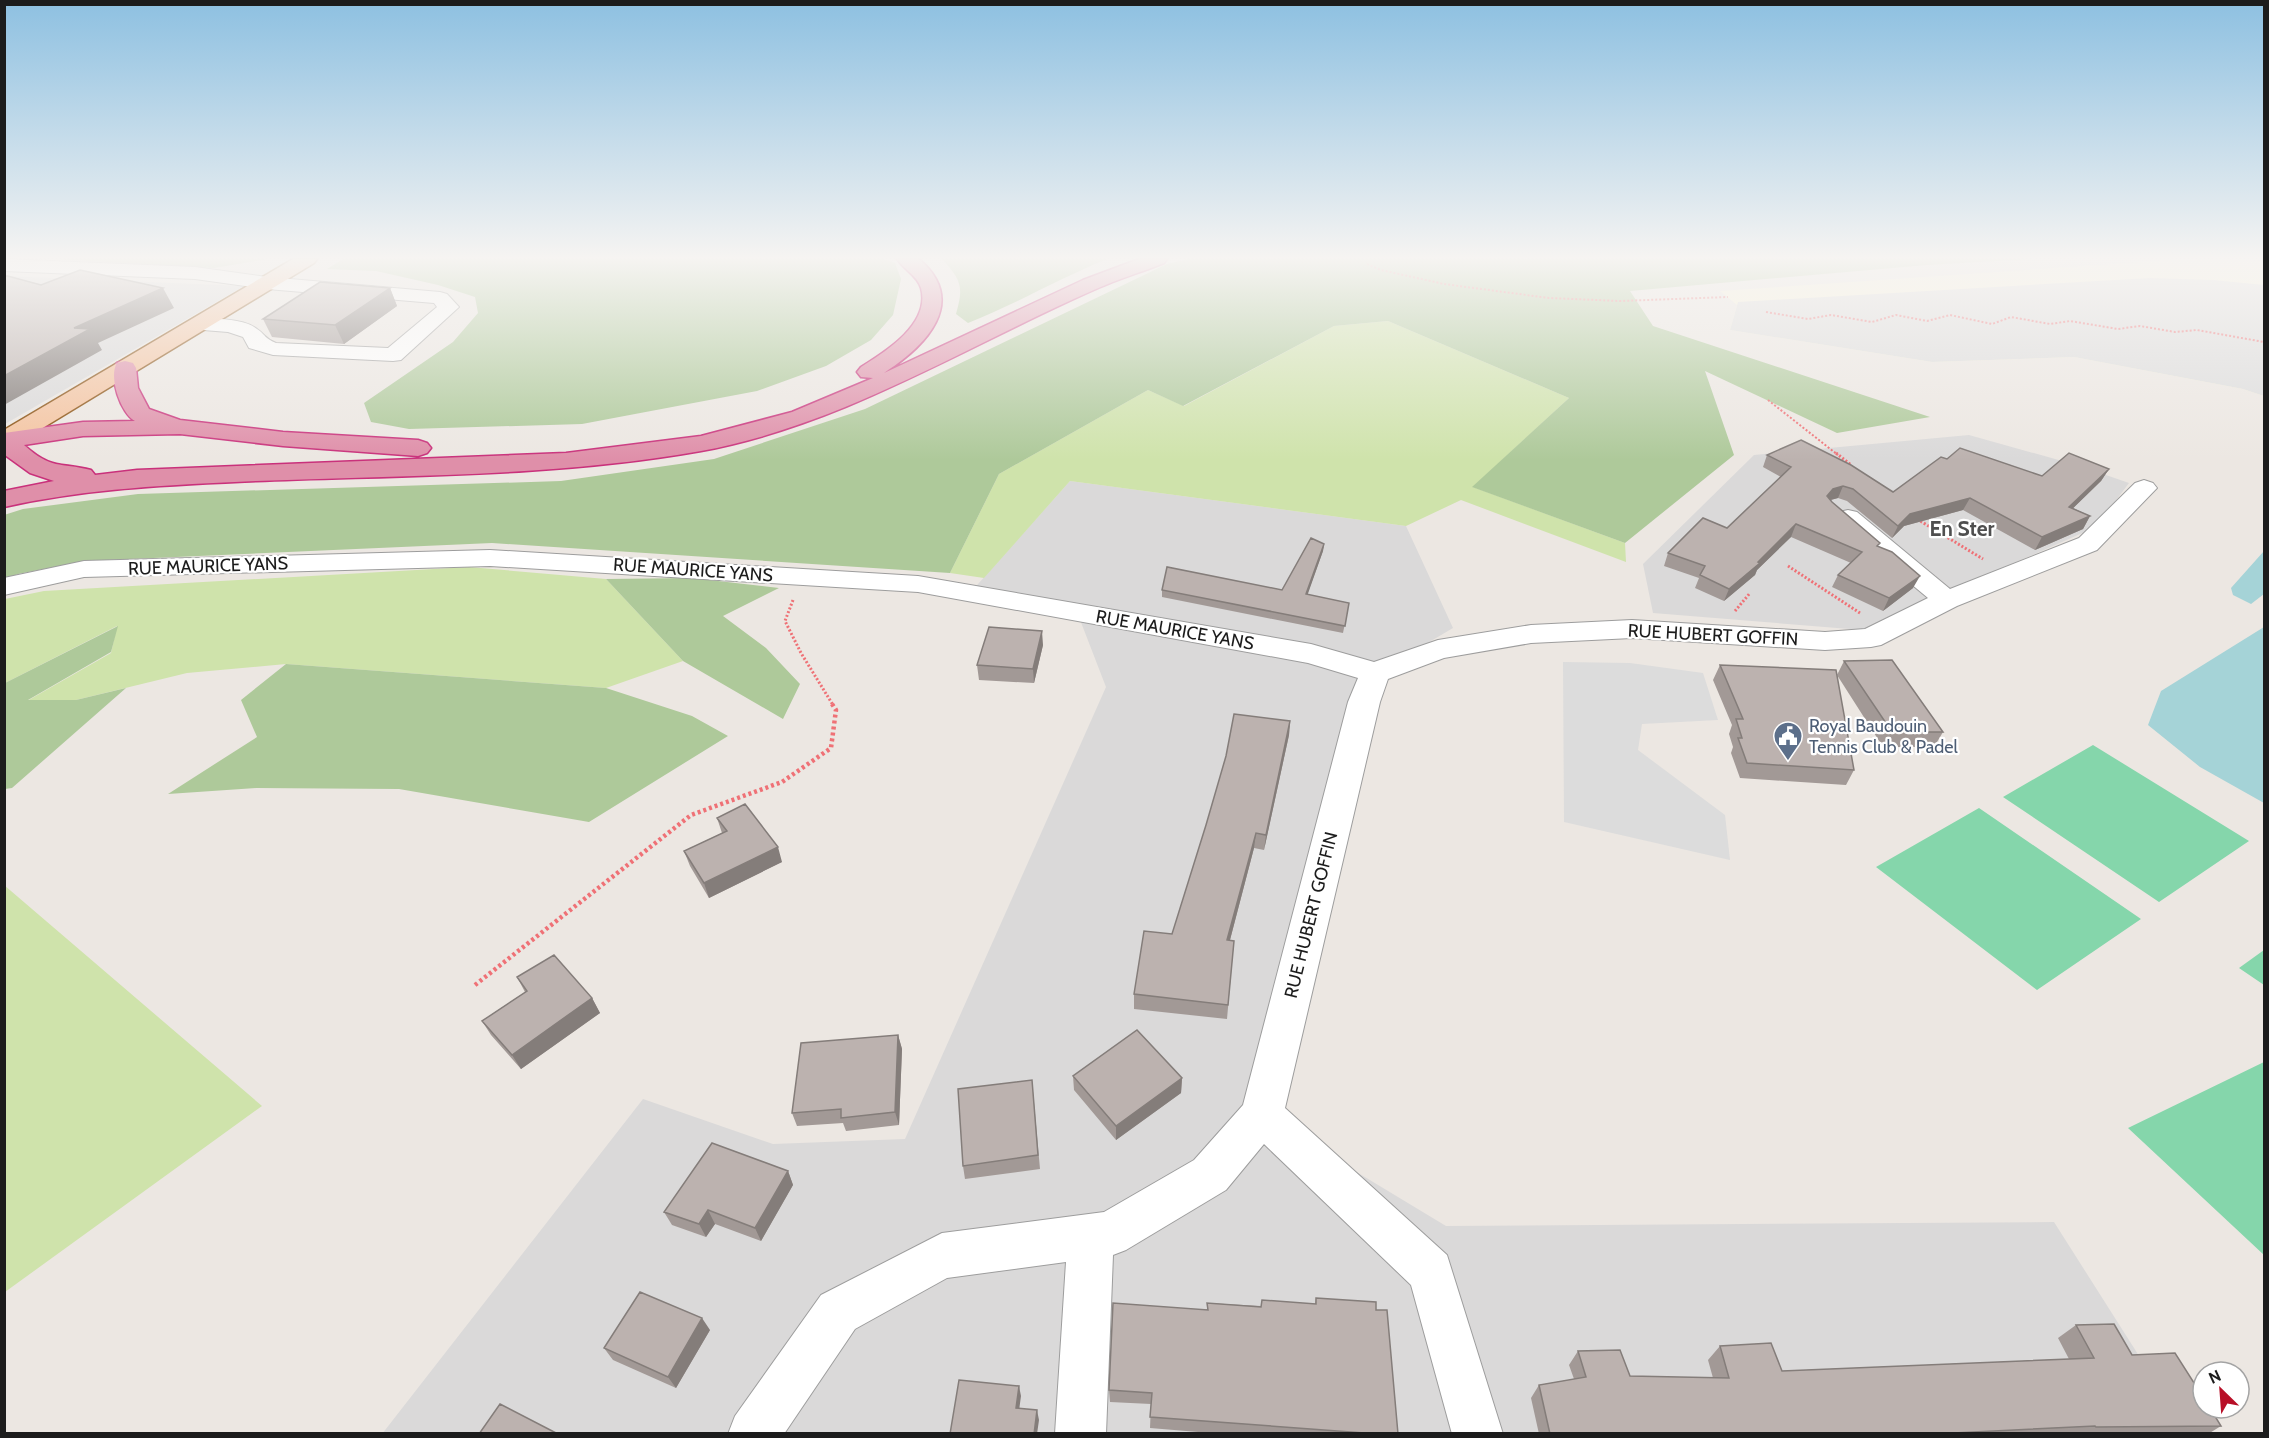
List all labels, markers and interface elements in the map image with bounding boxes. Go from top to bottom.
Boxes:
district label: En Ster [1929,516,1995,541]
street label: RUE MAURICE YANS [128,552,288,580]
street label: RUE MAURICE YANS [612,553,774,587]
street label: RUE MAURICE YANS [1094,605,1256,655]
street label: RUE HUBERT GOFFIN [1627,620,1799,650]
place label: Royal Baudouin Tennis Club & Padel [1809,715,1959,758]
public building icon: Royal Baudouin Tennis Club & Padel [1772,720,1804,762]
street label: RUE HUBERT GOFFIN [1280,830,1342,1000]
north arrow [2191,1360,2251,1420]
text: N [2206,1366,2224,1388]

